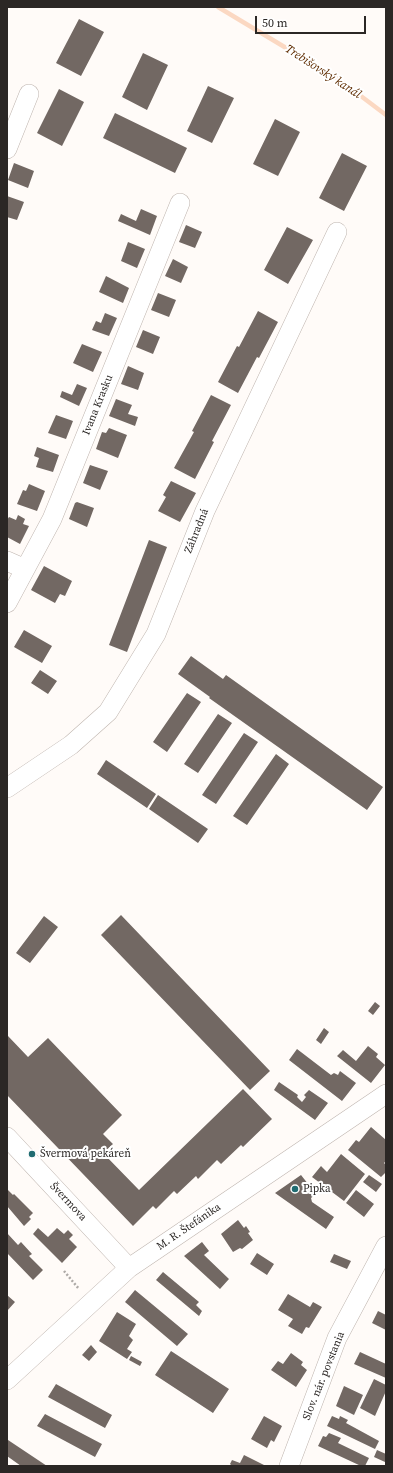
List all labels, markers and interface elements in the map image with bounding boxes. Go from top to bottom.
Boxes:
scale bar [257,8,368,34]
text: 50 m [262,15,288,31]
water label: Trebišovský kanál [282,42,364,102]
street label: Ivana Krasku [80,373,116,437]
street label: Záhradná [182,507,212,555]
place label: Švermová pekáreň [40,1147,131,1161]
marker: Švermová pekáreň [27,1149,37,1159]
street label: Švermova [47,1180,89,1224]
place label: Pipka [303,1182,331,1196]
marker: Pipka [290,1184,300,1194]
street label: M. R. Štefánika [154,1201,224,1253]
street label: Slov. nár. povstania [300,1330,348,1422]

